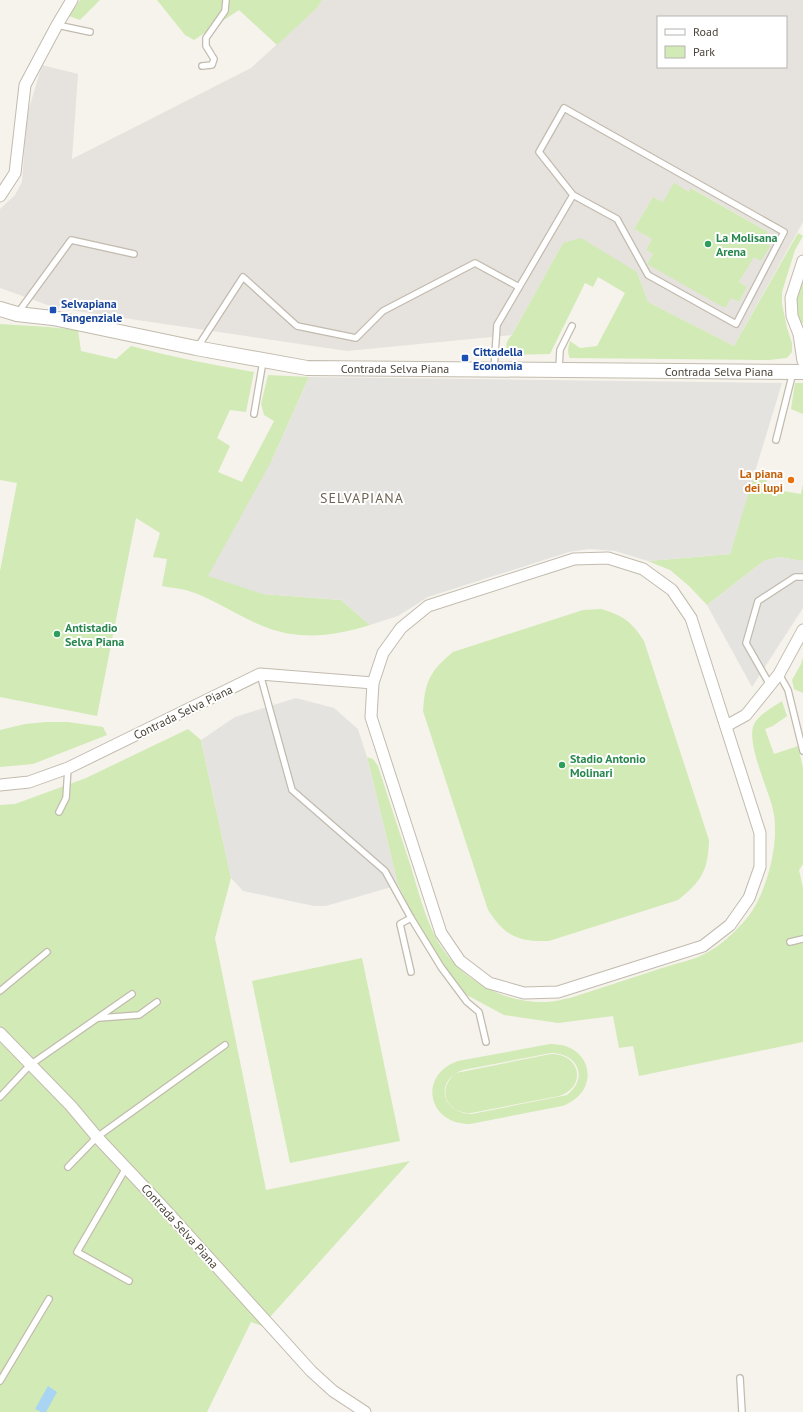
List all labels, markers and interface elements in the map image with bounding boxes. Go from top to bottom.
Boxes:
legend [657,16,787,68]
text: Road [693,24,718,39]
text: Park [693,44,715,59]
place label: La Molisana Arena [716,230,778,259]
marker: La Molisana Arena [703,239,713,249]
place label: Selvapiana Tangenziale [61,296,122,325]
marker: Selvapiana Tangenziale [48,305,58,315]
place label: Cittadella Economia [473,344,523,373]
marker: Cittadella Economia [460,353,470,363]
street label: Contrada Selva Piana [341,361,449,376]
street label: Contrada Selva Piana [665,364,773,379]
place label: La piana dei lupi [740,466,783,495]
marker: La piana dei lupi [786,475,796,485]
district label: SELVAPIANA [320,489,404,507]
place label: Antistadio Selva Piana [65,620,124,649]
marker: Antistadio Selva Piana [52,629,62,639]
street label: Contrada Selva Piana [131,681,235,743]
place label: Stadio Antonio Molinari [570,751,646,780]
marker: Stadio Antonio Molinari [557,760,567,770]
street label: Contrada Selva Piana [138,1181,222,1271]

